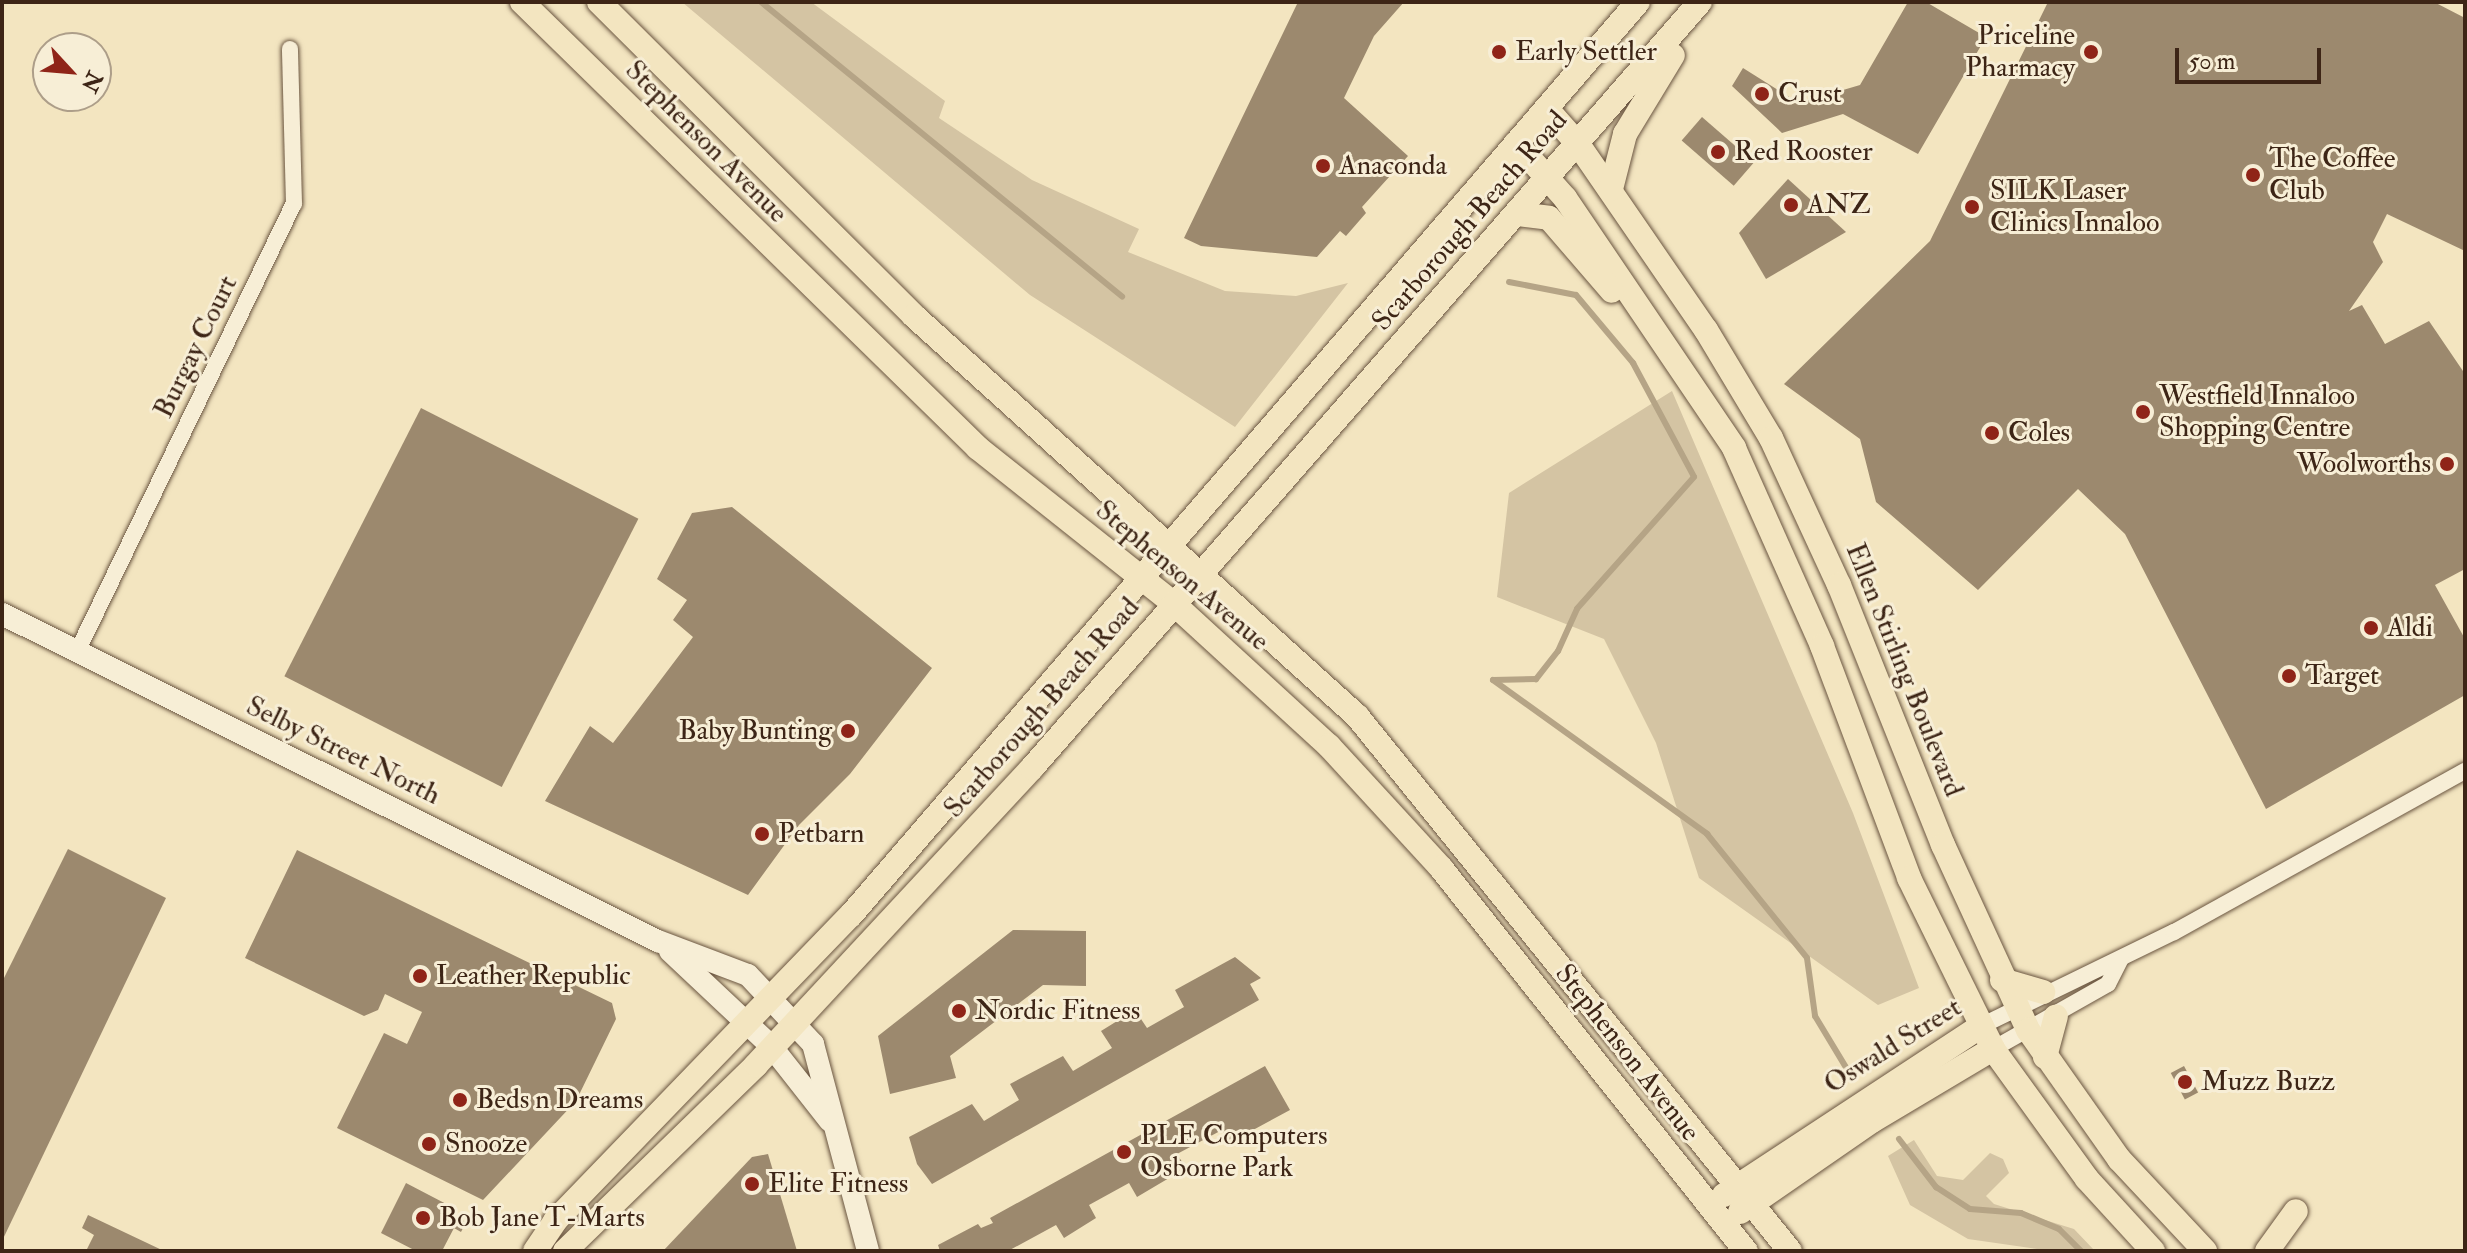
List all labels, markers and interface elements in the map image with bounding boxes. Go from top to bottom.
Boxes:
place label: Priceline Pharmacy [1965,19,2075,85]
north arrow [32,32,112,112]
scale bar [2179,32,2325,82]
place label: Early Settler [1515,35,1657,69]
marker: Early Settler [1490,43,1508,61]
marker: Priceline Pharmacy [2082,43,2100,61]
text: 50 m [2189,46,2235,77]
street label: Stephenson Avenue [618,54,794,230]
text: N [75,67,109,97]
place label: Crust [1778,77,1842,111]
marker: Crust [1753,85,1771,103]
street label: Scarborough Beach Road [1365,104,1575,338]
place label: Red Rooster [1734,135,1873,169]
place label: The Coffee Club [2269,142,2395,208]
marker: Red Rooster [1709,143,1727,161]
place label: Anaconda [1339,149,1447,183]
marker: Anaconda [1314,157,1332,175]
marker: The Coffee Club [2244,166,2262,184]
place label: SILK Laser Clinics Innaloo [1990,174,2159,240]
place label: ANZ [1807,188,1871,222]
marker: ANZ [1782,196,1800,214]
marker: SILK Laser Clinics Innaloo [1961,196,1983,218]
street label: Burgay Court [147,270,245,424]
place label: Westfield Innaloo Shopping Centre [2159,379,2355,445]
marker: Westfield Innaloo Shopping Centre [2134,403,2152,421]
place label: Coles [2008,416,2070,450]
marker: Coles [1983,424,2001,442]
place label: Woolworths [2297,447,2431,481]
marker: Woolworths [2438,455,2456,473]
street label: Stephenson Avenue [1089,494,1275,658]
street label: Ellen Stirling Boulevard [1838,538,1970,802]
street label: Scarborough Beach Road [937,591,1147,825]
place label: Aldi [2387,611,2433,645]
marker: Aldi [2362,619,2380,637]
place label: Target [2305,659,2379,693]
marker: Target [2280,667,2298,685]
street label: Selby Street North [241,690,445,812]
place label: Baby Bunting [678,714,832,748]
marker: Baby Bunting [839,722,857,740]
place label: Petbarn [778,817,865,851]
marker: Petbarn [753,825,771,843]
street label: Stephenson Avenue [1547,958,1707,1148]
place label: Leather Republic [436,959,631,993]
marker: Leather Republic [411,967,429,985]
street label: Oswald Street [1818,991,1968,1101]
place label: Nordic Fitness [975,994,1140,1028]
marker: Nordic Fitness [950,1002,968,1020]
place label: Muzz Buzz [2201,1065,2335,1099]
marker: Muzz Buzz [2176,1073,2194,1091]
place label: Beds n Dreams [476,1083,643,1117]
marker: Beds n Dreams [451,1091,469,1109]
place label: PLE Computers Osborne Park [1140,1119,1328,1185]
place label: Snooze [445,1127,527,1161]
marker: Snooze [420,1135,438,1153]
marker: PLE Computers Osborne Park [1115,1143,1133,1161]
place label: Elite Fitness [768,1167,908,1201]
marker: Elite Fitness [743,1175,761,1193]
place label: Bob Jane T-Marts [439,1201,645,1235]
marker: Bob Jane T-Marts [414,1209,432,1227]

